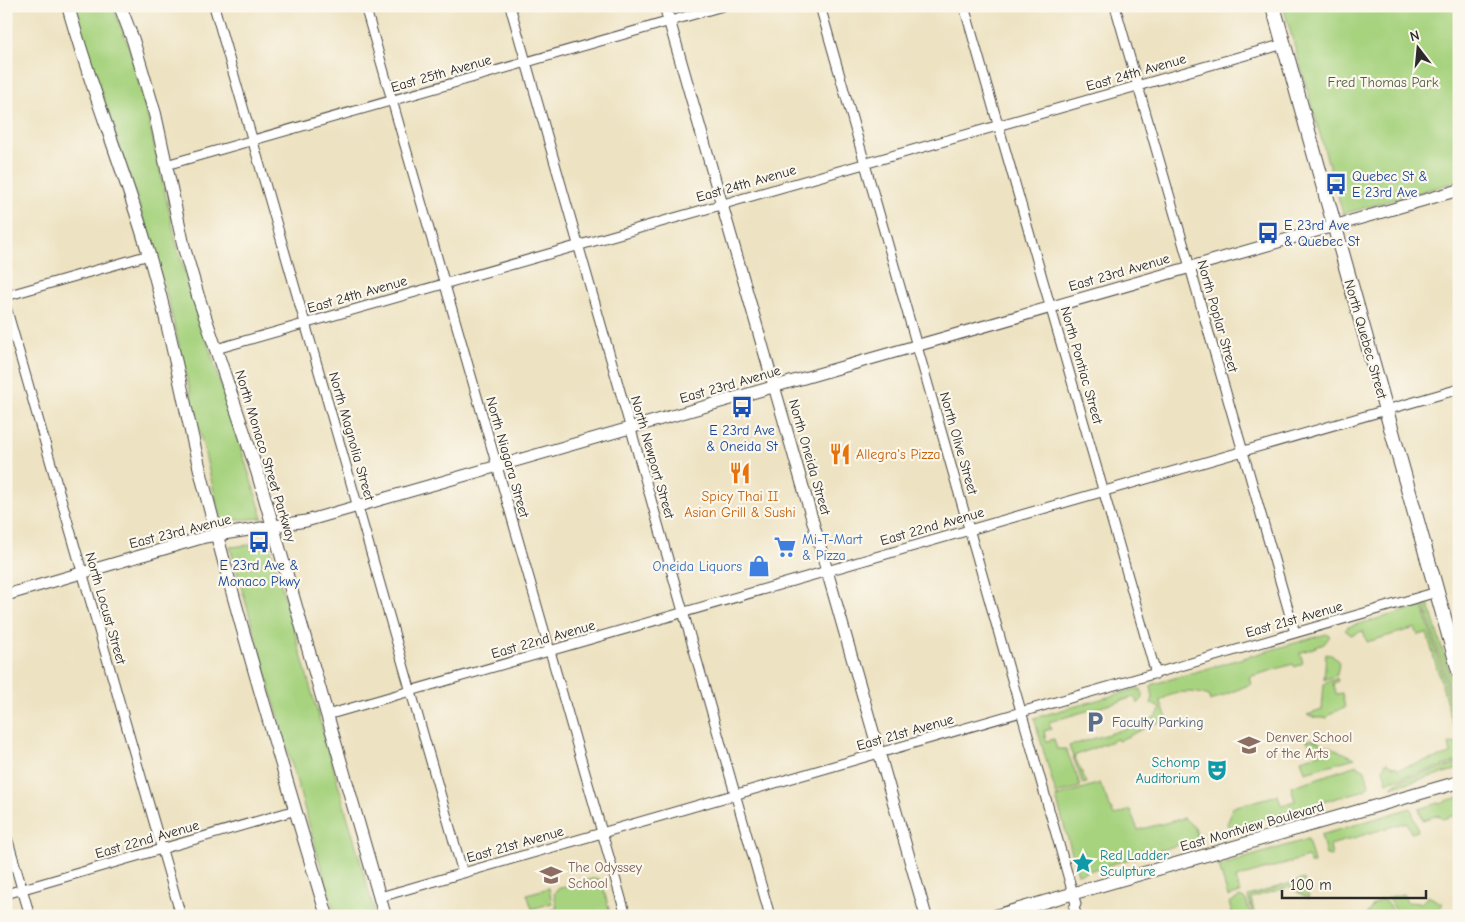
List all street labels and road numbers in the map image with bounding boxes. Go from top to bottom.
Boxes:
street label: East 24th Avenue [1084,50,1188,95]
street label: East 25th Avenue [389,51,493,96]
street label: East 24th Avenue [694,161,798,206]
street label: East 23rd Avenue [1067,250,1172,295]
street label: North Poplar Street [1193,258,1242,375]
street label: East 24th Avenue [305,272,409,317]
street label: North Quebec Street [1340,277,1391,402]
street label: North Pontiac Street [1057,304,1107,427]
street label: East 23rd Avenue [678,362,783,407]
street label: North Monaco Street Parkway [231,368,300,545]
street label: North Magnolia Street [325,370,378,503]
street label: North Olive Street [936,390,982,497]
street label: North Newport Street [627,394,678,522]
street label: North Niagara Street [482,395,533,520]
street label: North Oneida Street [785,397,834,518]
street label: East 22nd Avenue [878,504,986,549]
street label: East 23rd Avenue [127,511,233,552]
street label: North Locust Street [81,550,130,667]
street label: East 21st Avenue [1244,598,1345,641]
street label: East 22nd Avenue [489,617,597,662]
street label: East 21st Avenue [855,711,956,754]
street label: East Montview Boulevard [1178,798,1326,855]
street label: East 22nd Avenue [93,817,201,862]
street label: East 21st Avenue [465,823,566,866]

